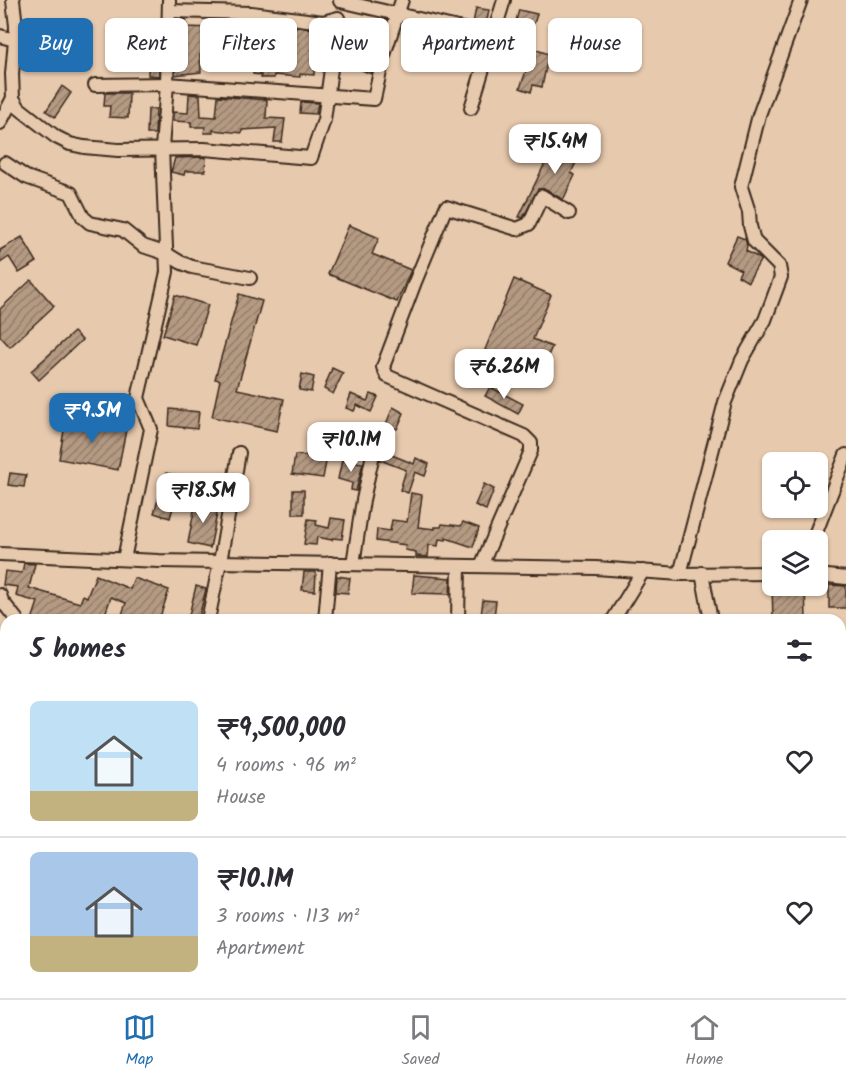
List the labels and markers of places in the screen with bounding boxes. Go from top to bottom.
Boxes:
pin: ₹15.4M [506,124,604,175]
pin: ₹6.26M [455,349,553,400]
pin: ₹9.5M [50,393,134,444]
pin: ₹10.1M [302,422,400,473]
pin: ₹18.5M [154,473,252,524]

